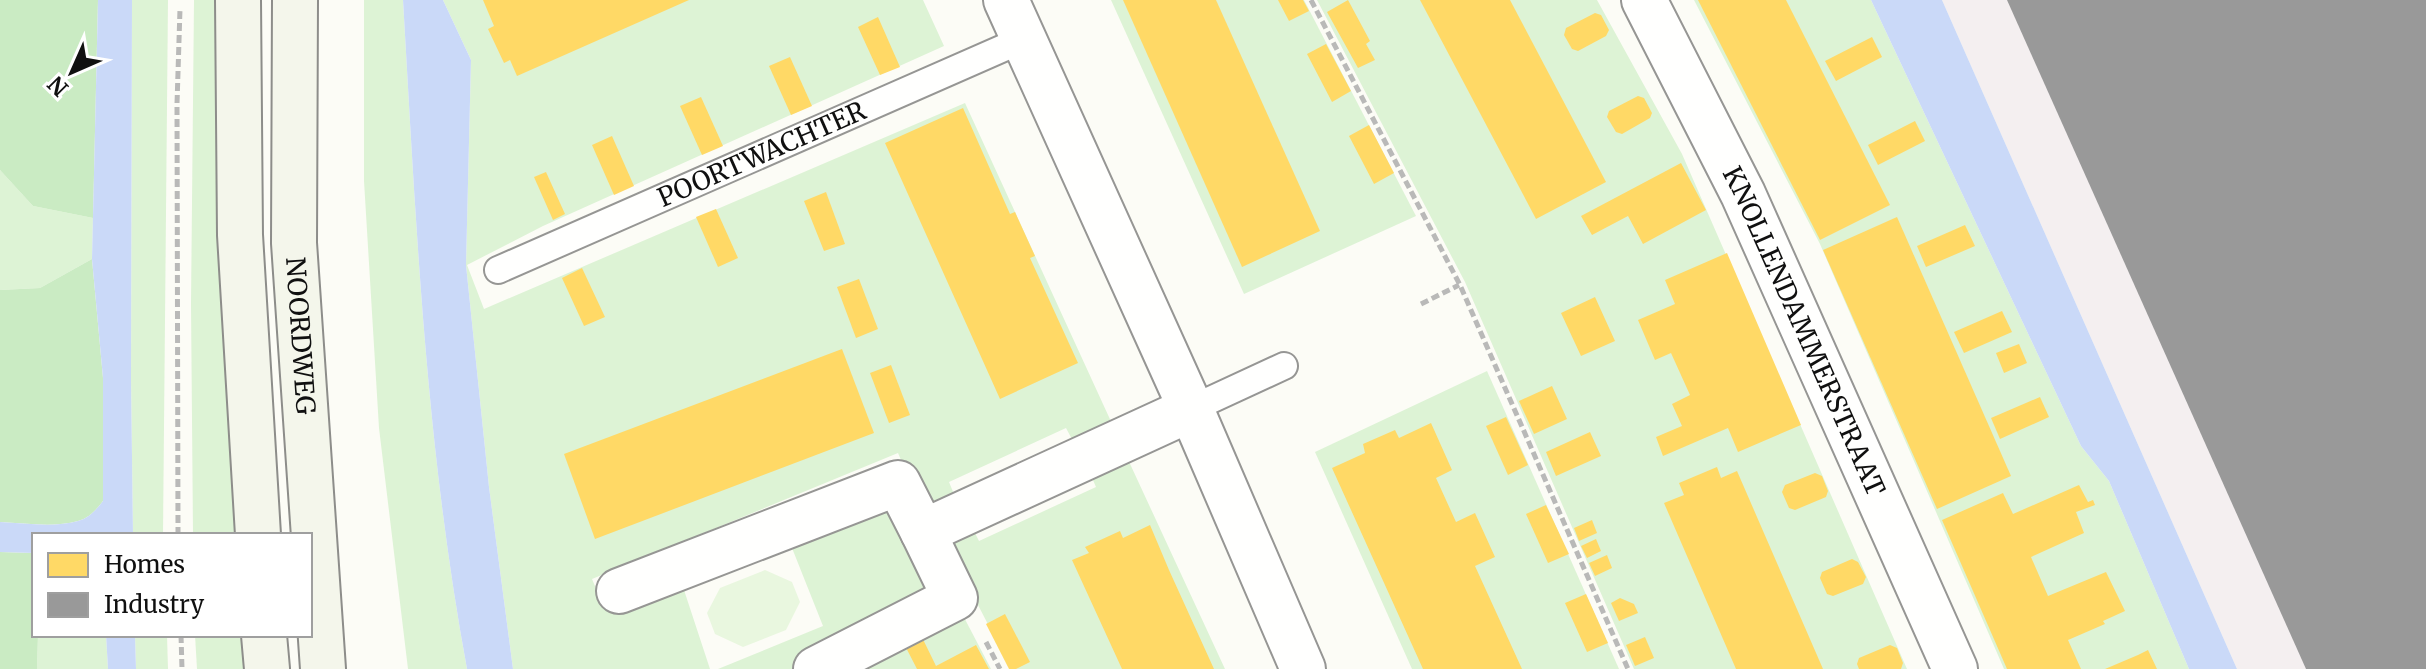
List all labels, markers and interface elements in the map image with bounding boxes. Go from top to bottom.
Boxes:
north arrow [32,32,112,112]
text: N [41,70,74,102]
street label: POORTWACHTER [652,94,871,214]
street label: KNOLLENDAMMERSTRAAT [1716,161,1893,501]
street label: NOORDWEG [279,256,323,416]
legend [32,533,312,637]
text: Homes [104,549,185,580]
text: Industry [104,589,204,620]

